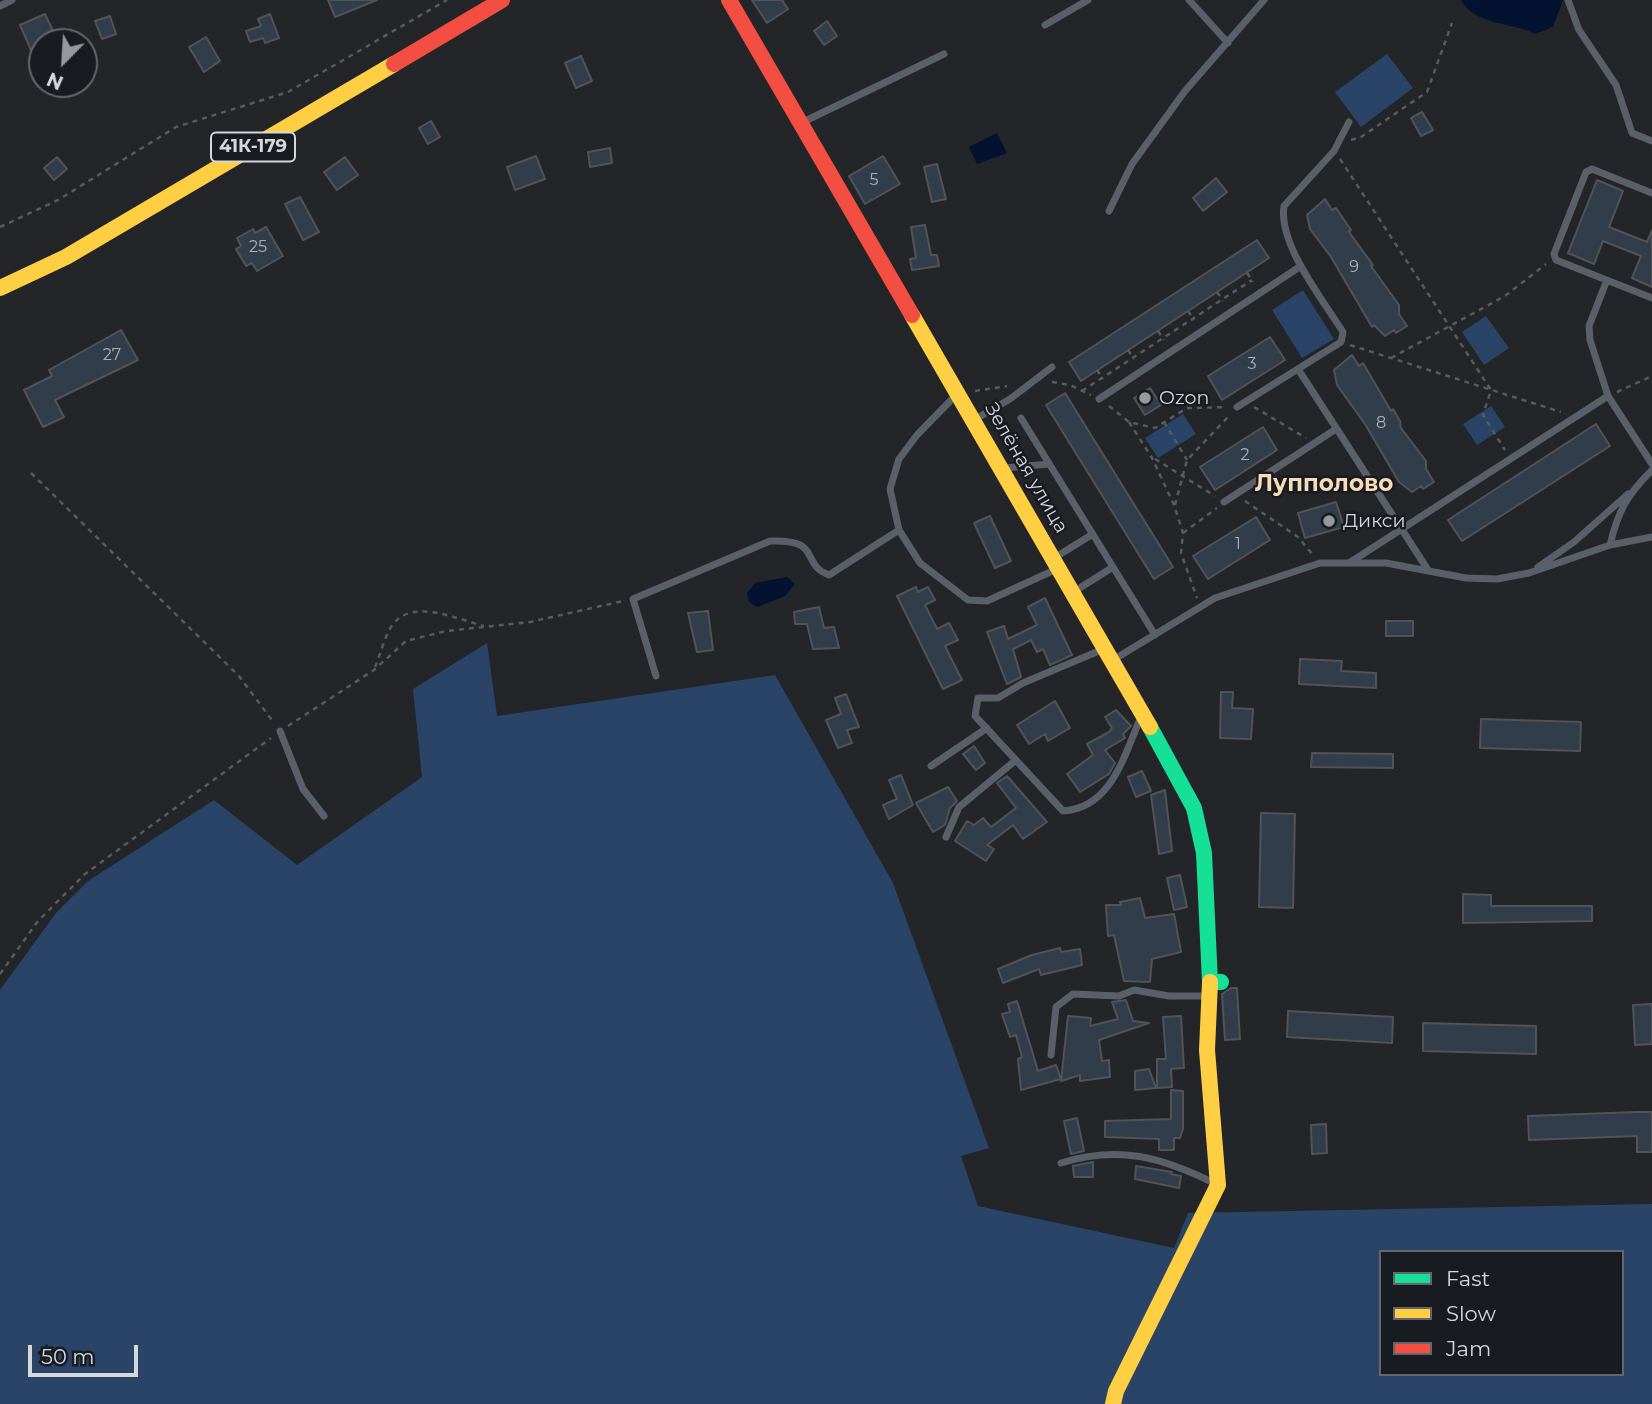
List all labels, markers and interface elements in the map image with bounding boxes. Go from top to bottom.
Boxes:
north arrow [28,28,98,98]
text: N [43,67,67,94]
road number: 41К-179 [211,132,295,162]
house number: 5 [869,170,879,190]
house number: 25 [249,237,267,257]
house number: 9 [1349,257,1359,277]
house number: 27 [103,345,121,365]
house number: 3 [1247,354,1257,374]
place label: Ozon [1159,387,1209,409]
marker: Ozon [1137,390,1153,406]
street label: Зелёная улица [979,399,1073,537]
house number: 8 [1376,413,1386,433]
house number: 2 [1240,445,1250,465]
district label: Лупполово [1255,470,1393,498]
place label: Дикси [1343,510,1406,532]
marker: Дикси [1321,513,1337,529]
house number: 1 [1235,534,1241,554]
legend [1379,1250,1624,1376]
text: Fast [1446,1266,1490,1291]
text: Slow [1446,1301,1496,1326]
scale bar [32,1330,142,1374]
text: Jam [1446,1336,1491,1361]
text: 50 m [41,1344,95,1369]

